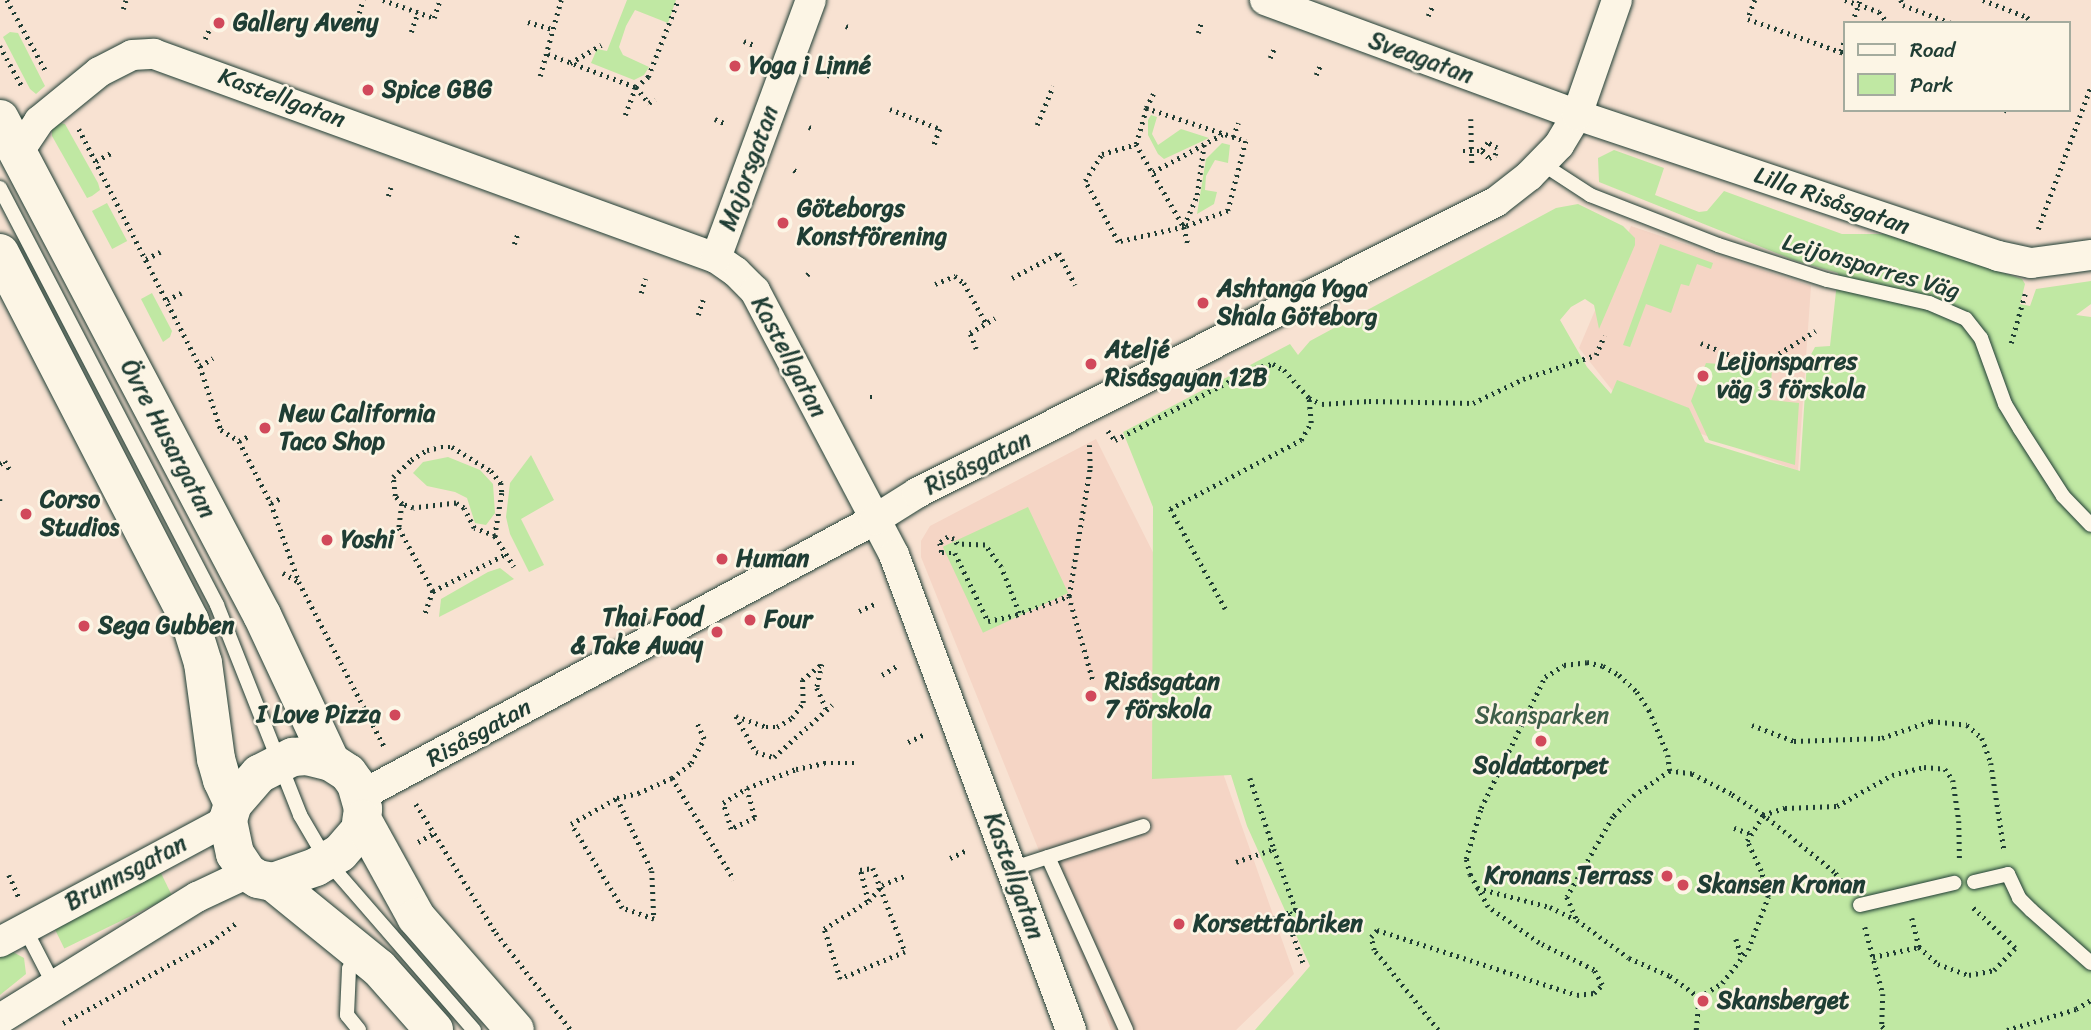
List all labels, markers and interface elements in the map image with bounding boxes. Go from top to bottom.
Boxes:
place label: Gallery Aveny [233,9,379,37]
marker: Gallery Aveny [211,15,227,31]
legend [1842,21,2070,112]
street label: Sveagatan [1365,26,1477,90]
text: Road [1910,31,1955,69]
place label: Yoga i Linné [749,52,871,80]
marker: Yoga i Linné [727,58,743,74]
street label: Kastellgatan [215,62,349,134]
text: Park [1910,66,1953,104]
place label: Spice GBG [382,76,492,104]
marker: Spice GBG [360,82,376,98]
street label: Majorsgatan [713,102,785,234]
street label: Lilla Risåsgatan [1749,161,1915,241]
place label: Göteborgs Konstförening [797,195,947,251]
marker: Göteborgs Konstförening [775,215,791,231]
street label: Leijonsparres Väg [1779,228,1963,306]
place label: Ashtanga Yoga Shala Göteborg [1217,275,1379,331]
street label: Kastellgatan [745,292,833,422]
marker: Ashtanga Yoga Shala Göteborg [1195,295,1211,311]
place label: Ateljé Risåsgayan 12B [1105,336,1267,392]
place label: Leijonsparres väg 3 förskola [1717,348,1864,404]
street label: Övre Husargatan [114,354,222,524]
marker: Ateljé Risåsgayan 12B [1083,356,1099,372]
marker: Leijonsparres väg 3 förskola [1695,368,1711,384]
place label: New California Taco Shop [279,400,435,456]
marker: New California Taco Shop [257,420,273,436]
street label: Risåsgatan [920,425,1036,501]
place label: Corso Studios [40,486,119,542]
marker: Corso Studios [18,506,34,522]
place label: Yoshi [341,526,394,554]
marker: Yoshi [319,532,335,548]
place label: Human [736,545,809,573]
marker: Human [714,551,730,567]
place label: Thai Food & Take Away [570,604,703,660]
place label: Four [764,606,812,634]
place label: Sega Gubben [98,612,235,640]
marker: Four [742,612,758,628]
marker: Sega Gubben [76,618,92,634]
marker: Thai Food & Take Away [709,624,725,640]
place label: Risåsgatan 7 förskola [1105,668,1220,724]
marker: Risåsgatan 7 förskola [1083,688,1099,704]
street label: Risåsgatan [422,693,536,773]
place label: I Love Pizza [256,701,381,729]
park label: Skansparken [1475,702,1609,730]
marker: I Love Pizza [387,707,403,723]
marker: Soldattorpet [1533,733,1549,749]
place label: Soldattorpet [1473,752,1609,780]
street label: Kastellgatan [978,809,1050,943]
street label: Brunnsgatan [60,829,192,917]
place label: Kronans Terrass [1485,862,1653,890]
marker: Kronans Terrass [1659,868,1675,884]
place label: Skansen Kronan [1697,871,1866,899]
marker: Skansen Kronan [1675,877,1691,893]
place label: Korsettfabriken [1193,910,1363,938]
marker: Korsettfabriken [1171,916,1187,932]
place label: Skansberget [1717,987,1849,1015]
marker: Skansberget [1695,993,1711,1009]

